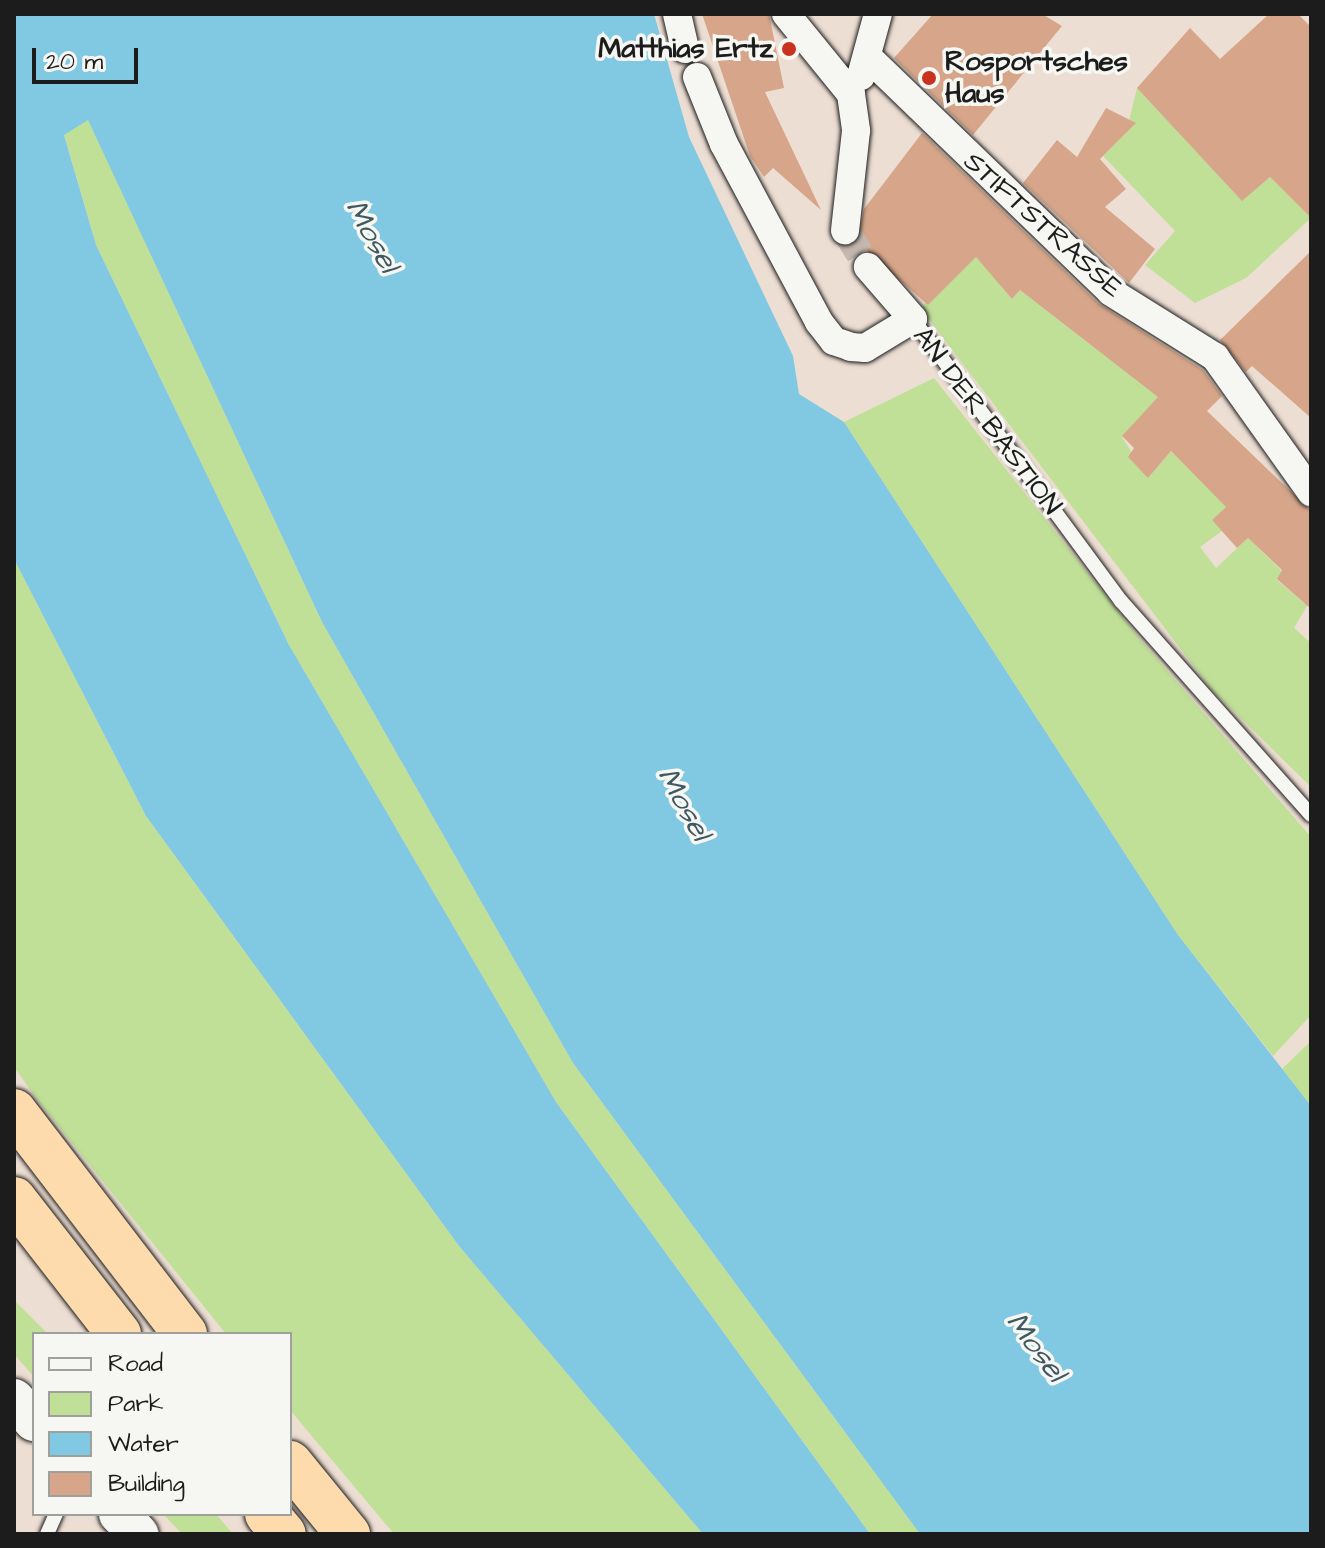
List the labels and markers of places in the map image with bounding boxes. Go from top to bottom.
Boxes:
place label: Matthias Ertz [598,32,773,66]
marker: Matthias Ertz [780,40,798,58]
place label: Rosportsches Haus [945,45,1128,111]
marker: Rosportsches Haus [920,69,938,87]

